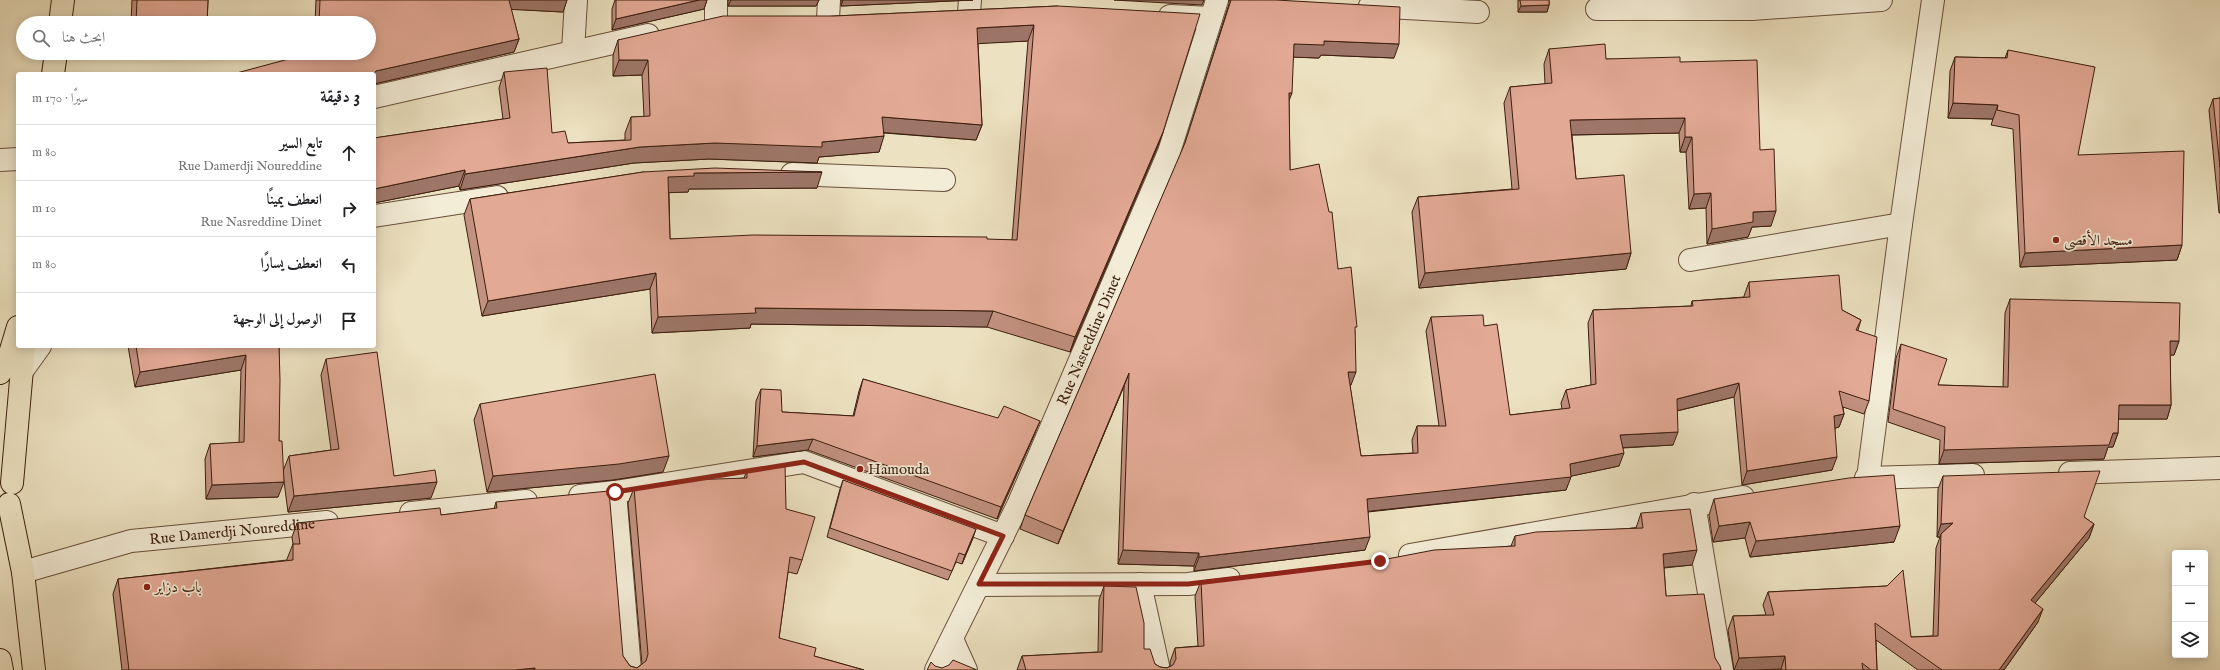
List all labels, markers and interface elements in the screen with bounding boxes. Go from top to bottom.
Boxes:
search box [16,16,376,60]
icon: search [30,27,52,49]
text: ابحث هنا [62,28,105,47]
text: 3 دقيقة [320,87,360,108]
text: سيرًا · 170 m [32,90,88,107]
text: تابع السير [280,134,322,153]
icon: ahead [338,142,360,164]
text: 80 m [32,144,56,161]
text: Rue Damerdji Noureddine [178,158,322,175]
text: انعطف يمينًا [266,190,322,209]
icon: right [338,198,360,220]
text: 10 m [32,200,56,217]
text: Rue Nasreddine Dinet [200,214,322,231]
place label: مسجد الأقصى [2064,229,2133,251]
marker: مسجد الأقصى [2051,235,2061,245]
text: انعطف يسارًا [260,254,322,273]
icon: left [338,254,360,276]
text: 80 m [32,256,56,273]
street label: Rue Nasreddine Dinet [1053,272,1125,408]
text: الوصول إلى الوجهة [233,310,322,329]
icon: arrive [338,310,360,332]
place label: Hamouda [868,460,930,479]
marker: Hamouda [855,464,865,474]
route start [606,483,624,501]
street label: Rue Damerdji Noureddine [149,514,316,549]
map controls [2172,550,2208,658]
button: + [2172,550,2208,586]
route end [1371,552,1389,570]
place label: باب دزاير [153,578,202,597]
marker: باب دزاير [142,582,152,592]
button: − [2172,586,2208,622]
button: layers [2172,622,2208,658]

